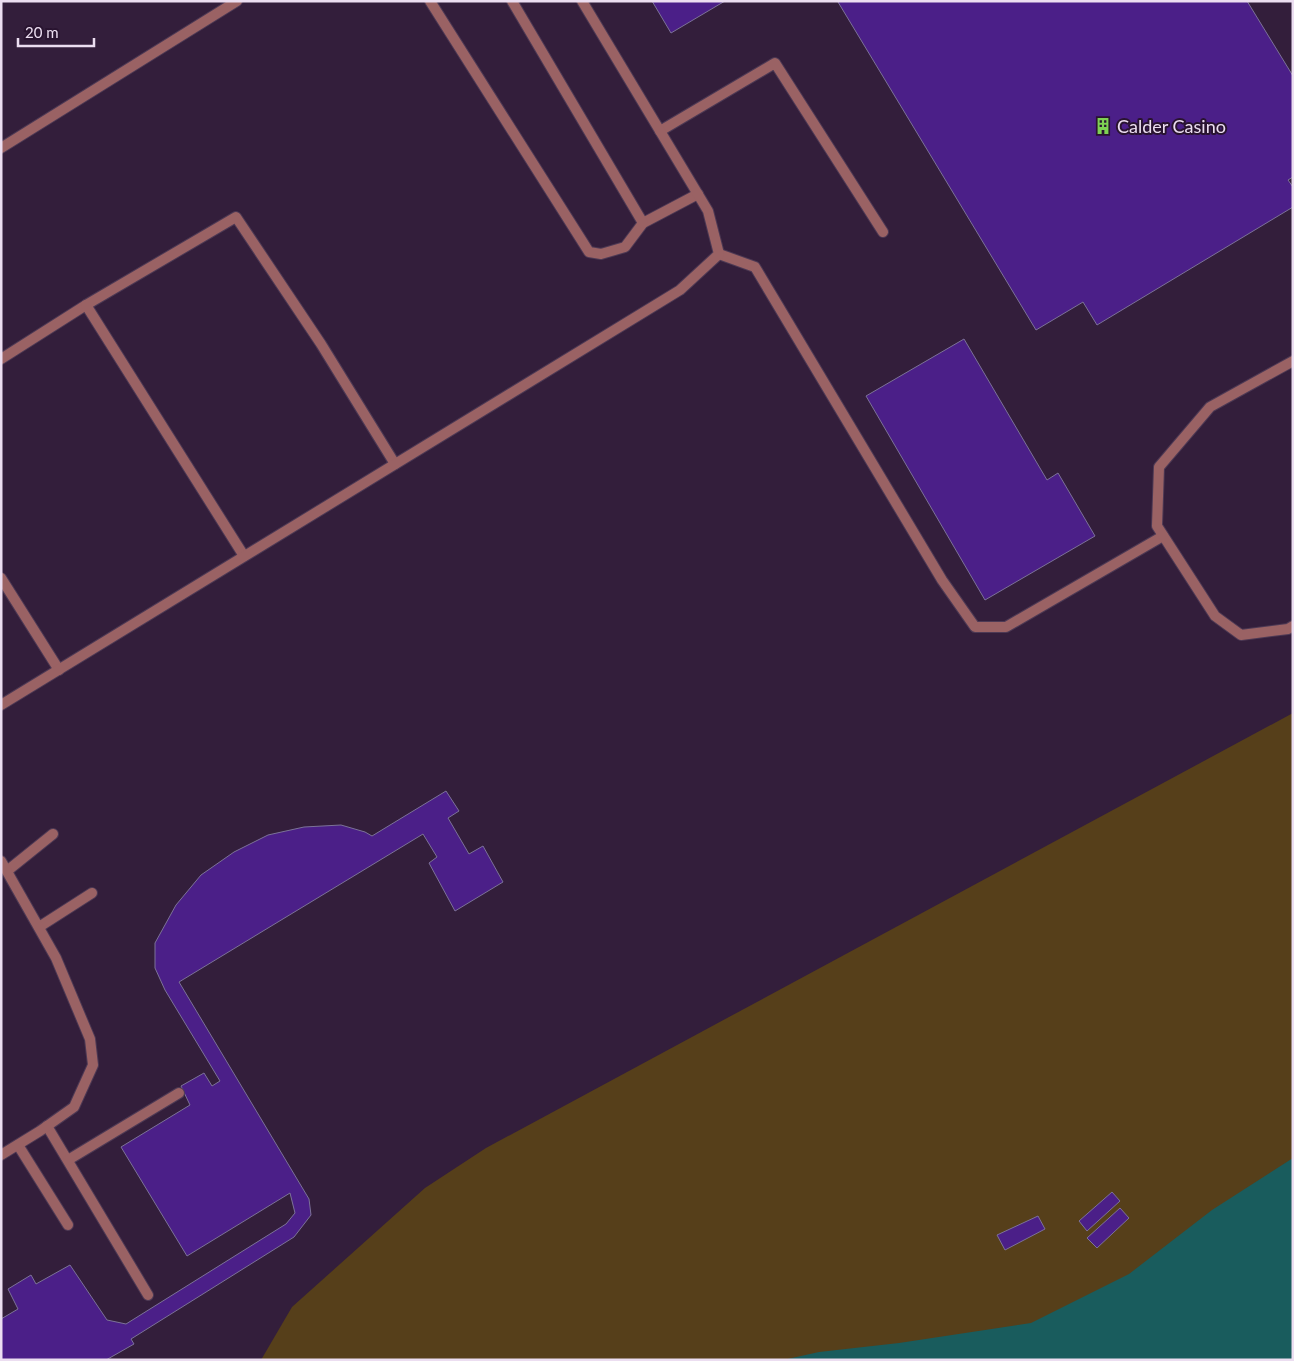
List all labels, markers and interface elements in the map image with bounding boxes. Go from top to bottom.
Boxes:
scale bar [18,15,94,47]
text: 20 m [25,23,59,41]
place label: Calder Casino [1117,115,1226,137]
building icon: Calder Casino [1093,116,1113,136]

